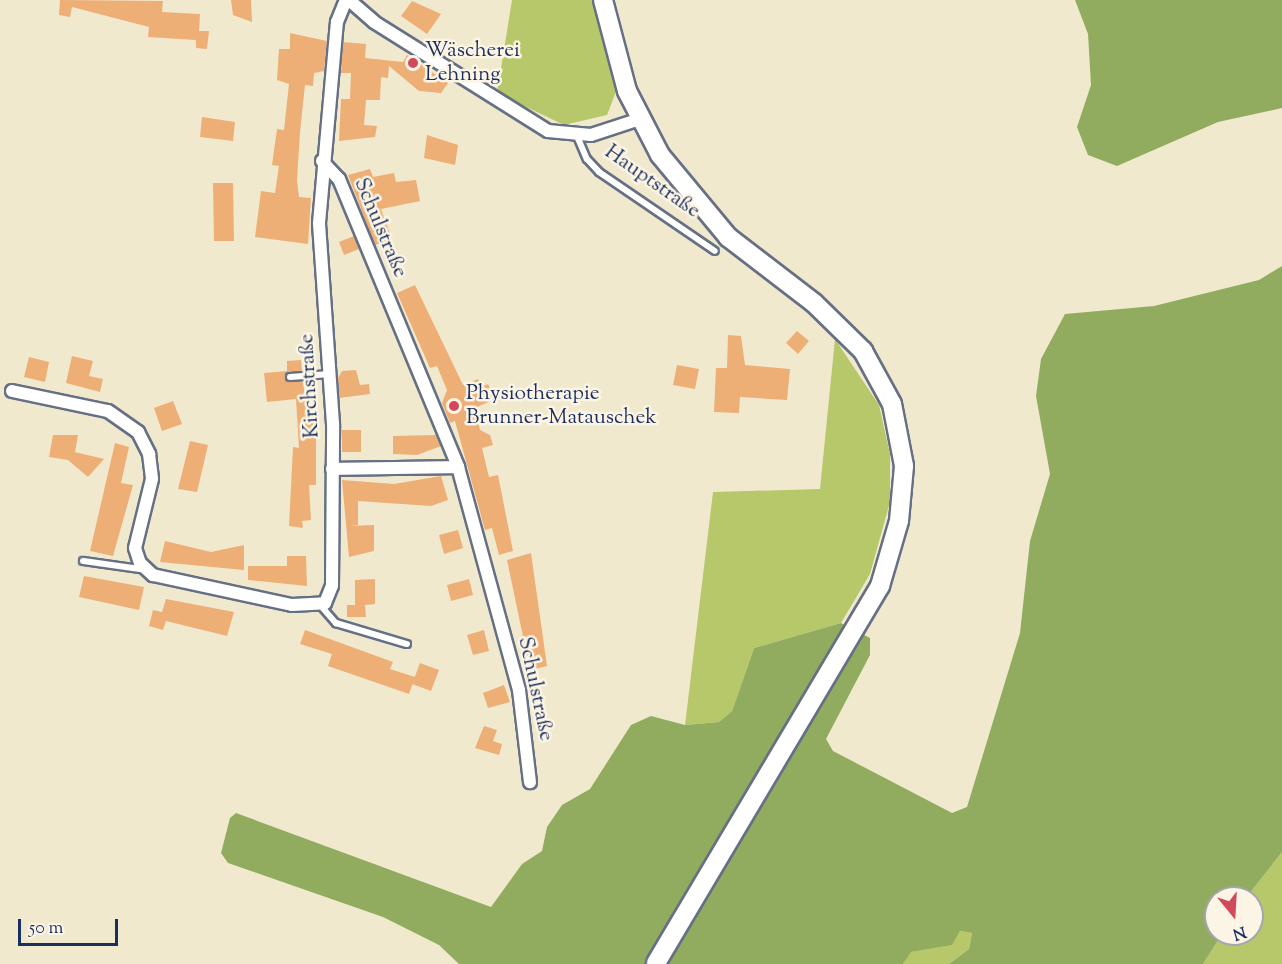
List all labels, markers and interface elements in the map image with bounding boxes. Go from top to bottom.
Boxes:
place label: Wäscherei Lehning [425,38,520,88]
marker: Wäscherei Lehning [406,56,420,70]
street label: Hauptstraße [599,140,705,224]
street label: Schulstraße [348,174,412,282]
street label: Kirchstraße [295,333,325,439]
place label: Physiotherapie Brunner-Matauschek [466,381,657,431]
marker: Physiotherapie Brunner-Matauschek [447,399,461,413]
street label: Schulstraße [512,635,558,743]
north arrow [1204,886,1264,946]
scale bar [21,907,122,945]
text: 50 m [29,916,63,942]
text: N [1229,919,1249,945]

